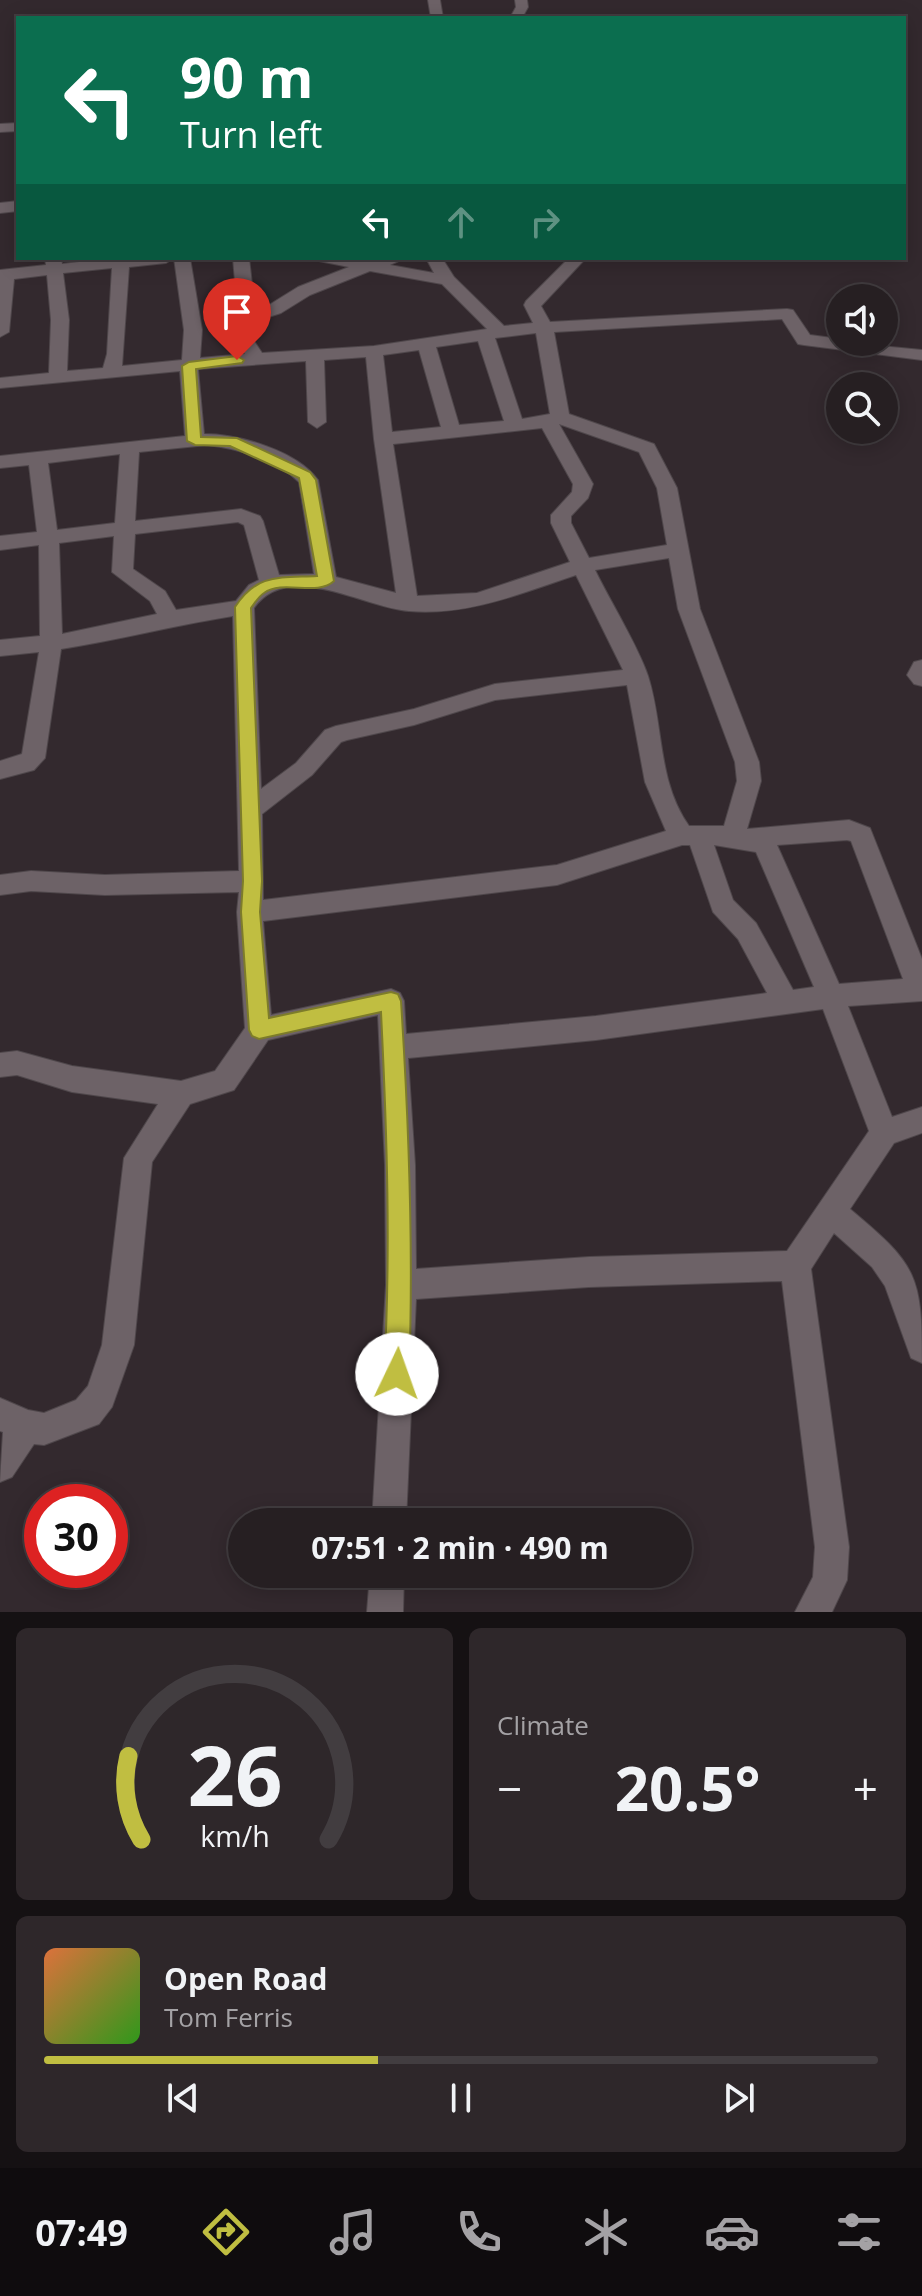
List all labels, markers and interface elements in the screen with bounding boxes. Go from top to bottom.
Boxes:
text: 90 m [180,38,314,114]
icon: left [48,48,152,152]
text: Turn left [180,110,322,159]
icon: left [355,200,399,244]
icon: ahead [439,200,483,244]
icon: right [523,200,567,244]
pin [203,278,271,360]
map controls [826,284,898,444]
button: sound [826,284,898,356]
icon: arrive [215,290,259,334]
button: search [826,372,898,444]
position arrow [355,1332,439,1416]
speed limit sign: 30 [24,1484,128,1588]
text: 07:51 · 2 min · 490 m [311,1527,609,1568]
text: Climate [497,1707,589,1743]
text: 26 [187,1717,282,1830]
text: 20.5° [615,1747,760,1829]
text: − [497,1758,522,1818]
text: + [853,1758,878,1818]
text: km/h [200,1816,269,1855]
text: Open Road [164,1958,328,1999]
text: Tom Ferris [164,1999,293,2035]
icon: previous [161,2076,205,2120]
icon: pause [439,2076,483,2120]
icon: next [717,2076,761,2120]
icon: directions [198,2204,254,2260]
icon: music [325,2204,381,2260]
icon: phone [451,2204,507,2260]
icon: climate [578,2204,634,2260]
icon: car [704,2204,760,2260]
icon: filters [831,2204,887,2260]
text: 07:49 [35,2208,128,2257]

